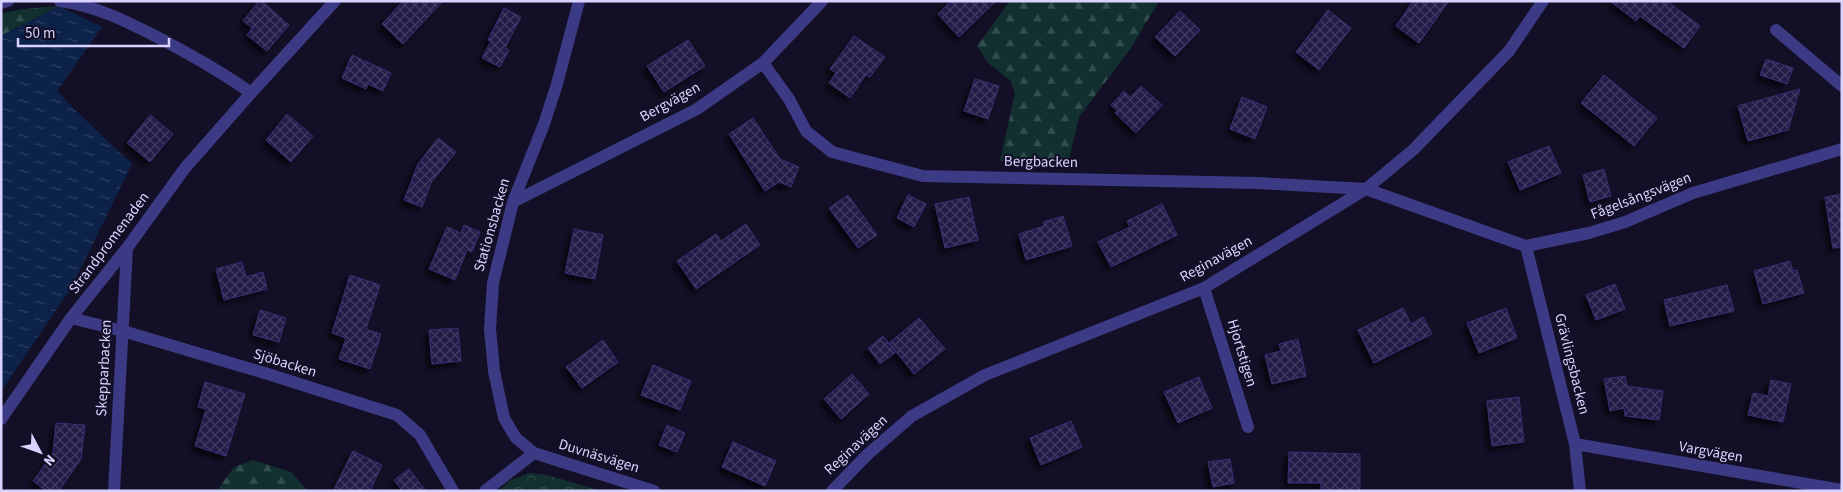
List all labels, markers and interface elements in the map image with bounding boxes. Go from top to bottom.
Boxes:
scale bar [18,15,169,47]
text: 50 m [25,23,55,44]
street label: Bergvägen [636,77,704,127]
street label: Bergbacken [1004,151,1078,173]
street label: Fågelsångsvägen [1588,167,1694,225]
street label: Stationsbacken [469,176,515,274]
street label: Strandpromenaden [64,188,154,298]
street label: Reginavägen [1176,230,1256,288]
street label: Grävlingsbacken [1549,311,1595,417]
street label: Hjortstigen [1222,317,1262,389]
street label: Skepparbacken [91,319,117,417]
street label: Sjöbacken [251,343,319,383]
street label: Reginavägen [820,410,892,480]
north arrow [15,427,65,477]
street label: Duvnäsvägen [556,434,642,478]
street label: Vargvägen [1677,436,1745,468]
text: N [38,450,60,470]

